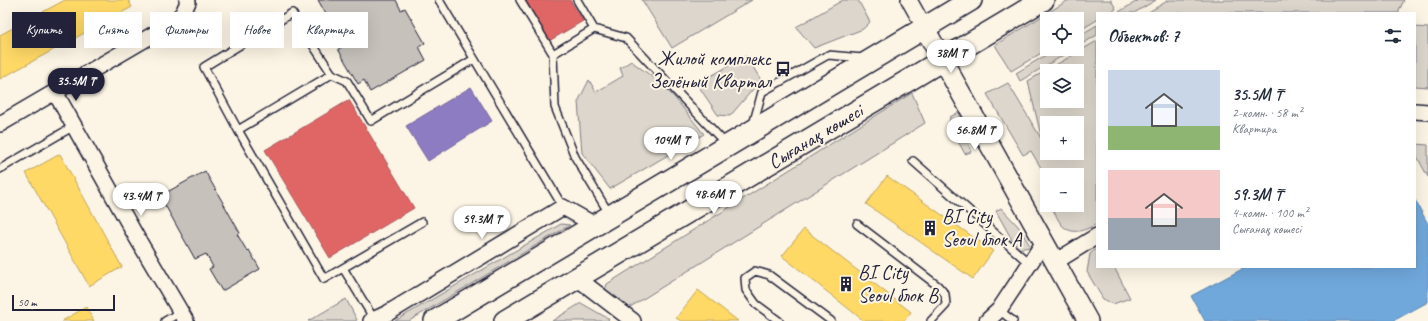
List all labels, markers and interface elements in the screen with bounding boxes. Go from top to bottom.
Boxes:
chip: Купить [12,12,76,48]
chip: Снять [84,12,142,48]
chip: Фильтры [150,12,222,48]
chip: Новое [230,12,284,48]
chip: Квартира [292,12,368,48]
map controls [1040,12,1084,212]
button: locate [1040,12,1084,56]
icon: filters [1382,25,1404,47]
text: Объектов: 7 [1108,26,1179,47]
pin: 38M ₸ [923,40,979,74]
text: 38M ₸ [936,45,966,61]
place label: Жилой комплекс Зелёный Квартал [650,46,773,94]
bus stop icon: Жилой комплекс Зелёный Квартал [774,60,792,78]
button: layers [1040,64,1084,108]
pin: 35.5M ₸ [39,68,113,102]
text: 35.5M ₸ [57,73,95,89]
text: 35.5M ₸ [1232,84,1283,105]
icon: home [1140,86,1188,134]
street label: Сығанақ көшесі [763,97,869,175]
text: 2-комн. · 58 m² [1232,105,1302,121]
button: + [1040,116,1084,160]
pin: 56.8M ₸ [938,117,1012,151]
text: Квартира [1232,121,1276,137]
text: 56.8M ₸ [955,122,995,138]
pin: 104M ₸ [638,127,704,161]
text: 104M ₸ [653,132,689,148]
button: − [1040,168,1084,212]
pin: 48.6M ₸ [677,181,751,215]
pin: 43.4M ₸ [104,183,178,217]
text: 59.3M ₸ [1232,184,1283,205]
text: 48.6M ₸ [694,186,734,202]
icon: home [1140,186,1188,234]
text: 43.4M ₸ [121,188,161,204]
place label: BI City Seoul блок A [942,204,1023,252]
text: 4-комн. · 100 m² [1232,205,1308,221]
pin: 59.3M ₸ [445,206,519,240]
text: 59.3M ₸ [463,211,501,227]
building icon: BI City Seoul блок A [921,219,939,237]
text: Сығанақ көшесі [1232,221,1301,237]
place label: BI City Seoul блок B [858,260,940,308]
building icon: BI City Seoul блок B [837,275,855,293]
scale bar [12,293,115,312]
text: 50 m [18,295,37,309]

